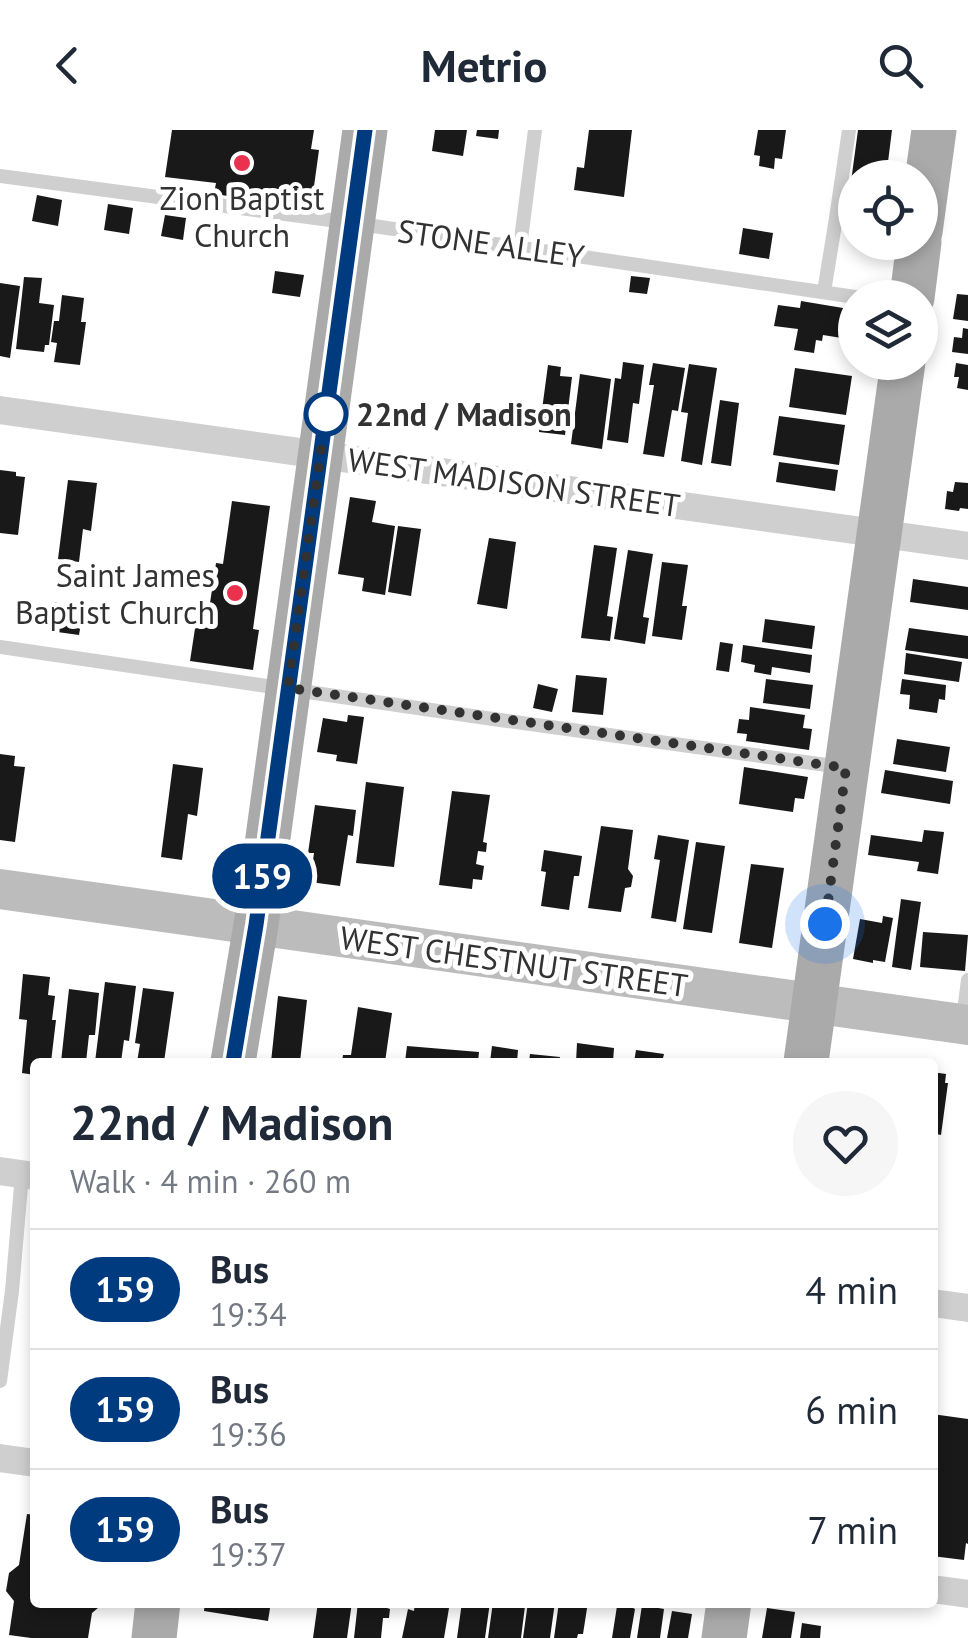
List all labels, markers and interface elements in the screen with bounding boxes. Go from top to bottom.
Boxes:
text: Metrio [421,36,547,94]
icon: back [40,38,95,93]
icon: search [873,38,928,93]
marker: Zion Baptist Church [231,152,253,174]
map controls [838,160,938,380]
button: locate [838,160,938,260]
place label: Zion Baptist Church [160,177,325,256]
street label: STONE ALLEY [395,209,587,277]
button: layers [838,280,938,380]
marker: 22nd / Madison [305,393,347,435]
place label: 22nd / Madison [356,393,572,435]
street label: WEST MADISON STREET [345,438,683,526]
place label: Saint James Baptist Church [15,554,215,633]
marker: Saint James Baptist Church [224,582,246,604]
line badge: 159 [204,844,320,908]
text: 159 [232,853,292,899]
your location [800,899,850,949]
street label: WEST CHESTNUT STREET [337,916,691,1006]
text: 22nd / Madison [70,1091,394,1153]
button: heart [793,1091,898,1196]
text: Walk · 4 min · 260 m [70,1160,351,1202]
text: Bus [210,1244,269,1293]
text: 4 min [805,1265,898,1314]
text: 159 [95,1266,155,1312]
text: 19:34 [210,1293,287,1335]
text: Bus [210,1364,269,1413]
text: 6 min [805,1385,898,1434]
text: 159 [95,1386,155,1432]
text: 19:36 [210,1413,287,1455]
text: Bus [210,1484,269,1533]
text: 7 min [807,1505,898,1554]
text: 159 [95,1506,155,1552]
text: 19:37 [210,1533,287,1575]

